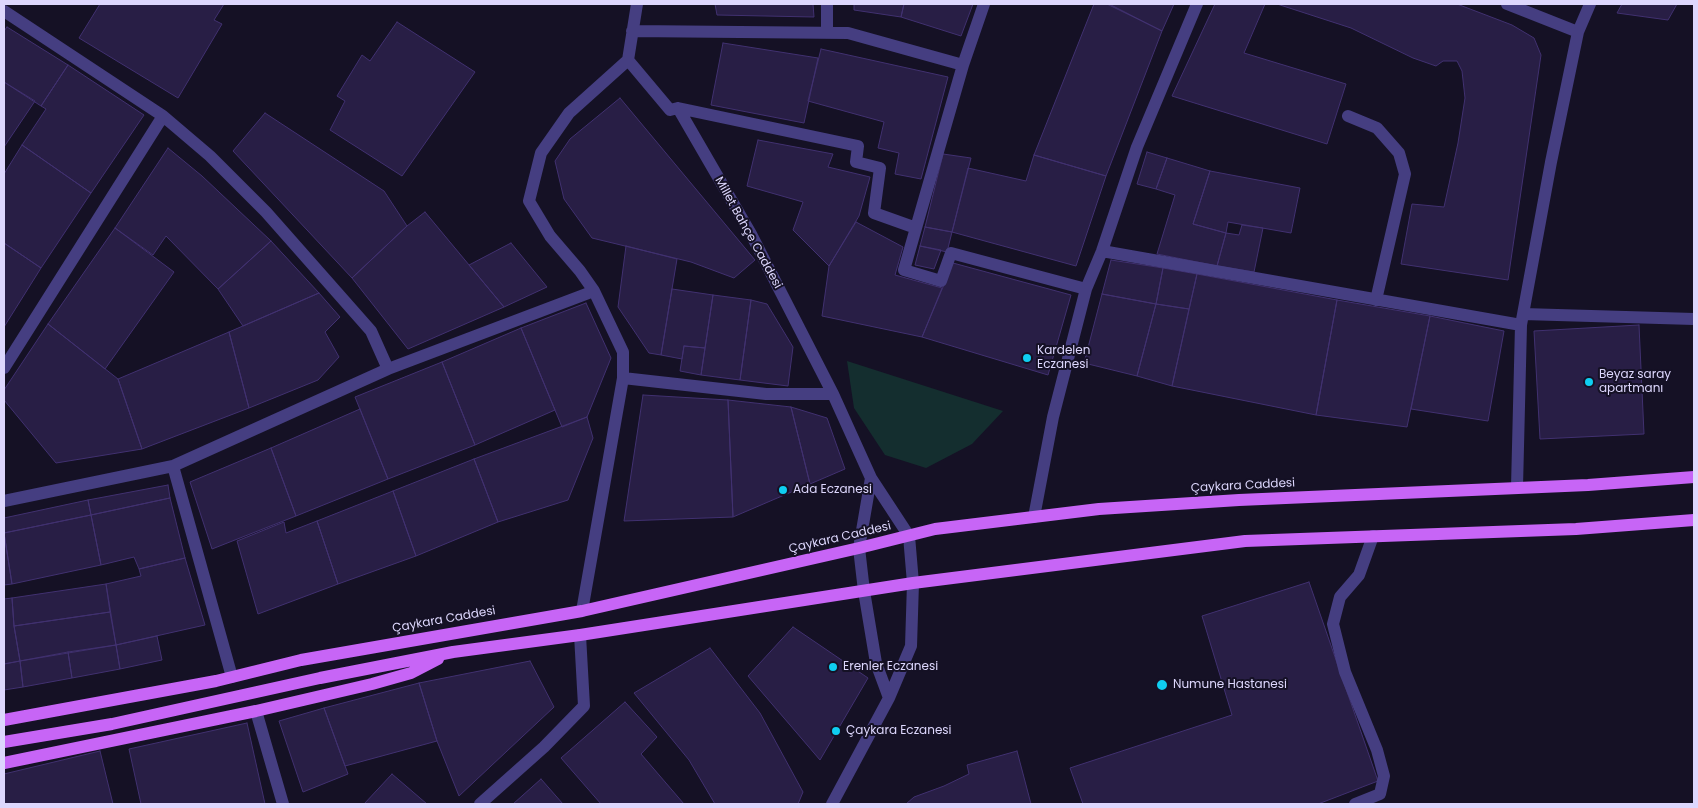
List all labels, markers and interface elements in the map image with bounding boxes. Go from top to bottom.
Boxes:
street label: Millet Bahçe Caddesi [711,175,785,291]
place label: Kardelen Eczanesi [1037,344,1090,372]
marker: Kardelen Eczanesi [1021,352,1033,364]
place label: Beyaz saray apartmanı [1599,368,1671,396]
marker: Beyaz saray apartmanı [1583,376,1595,388]
street label: Çaykara Caddesi [1190,476,1296,496]
place label: Ada Eczanesi [793,483,872,497]
marker: Ada Eczanesi [777,484,789,496]
street label: Çaykara Caddesi [787,519,893,557]
street label: Çaykara Caddesi [391,604,497,636]
place label: Erenler Eczanesi [843,660,938,674]
marker: Erenler Eczanesi [827,661,839,673]
marker: Numune Hastanesi [1155,678,1169,692]
place label: Numune Hastanesi [1173,678,1287,692]
place label: Çaykara Eczanesi [846,724,952,738]
marker: Çaykara Eczanesi [830,725,842,737]

